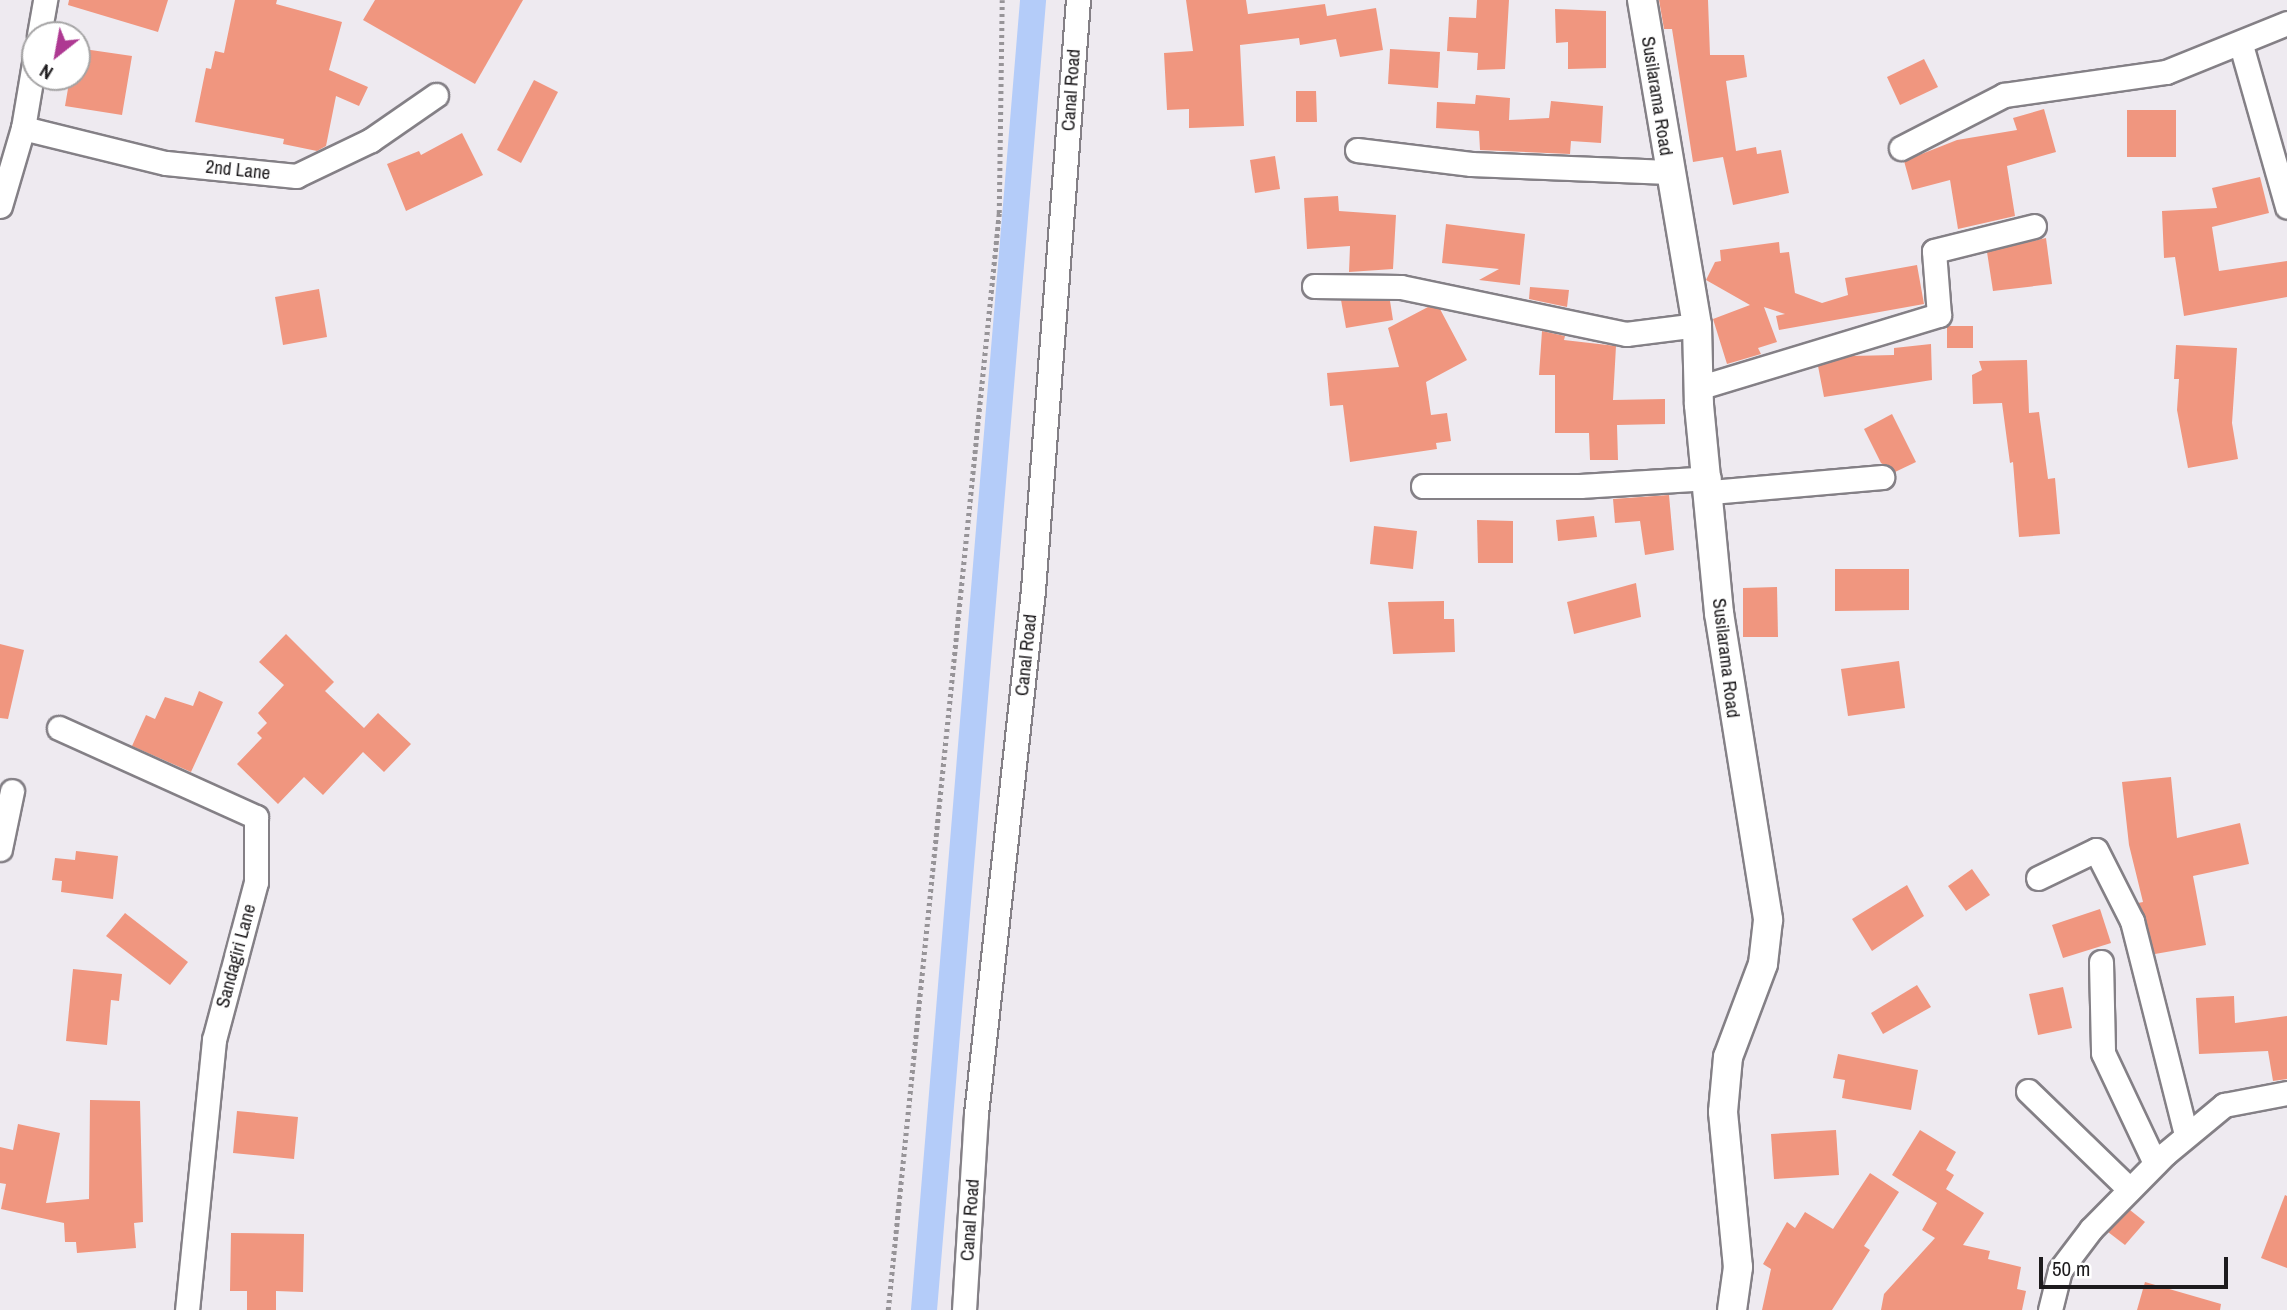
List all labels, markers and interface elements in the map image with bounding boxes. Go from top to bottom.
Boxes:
north arrow [21,21,91,91]
street label: Susilarama Road [1636,35,1678,157]
street label: Canal Road [1057,48,1085,132]
text: N [35,58,58,86]
street label: 2nd Lane [204,155,272,185]
street label: Susilarama Road [1707,597,1745,719]
street label: Canal Road [1010,613,1042,697]
street label: Sandagiri Lane [211,902,261,1010]
street label: Canal Road [956,1178,984,1262]
scale bar [2042,1244,2231,1288]
text: 50 m [2052,1254,2090,1283]

